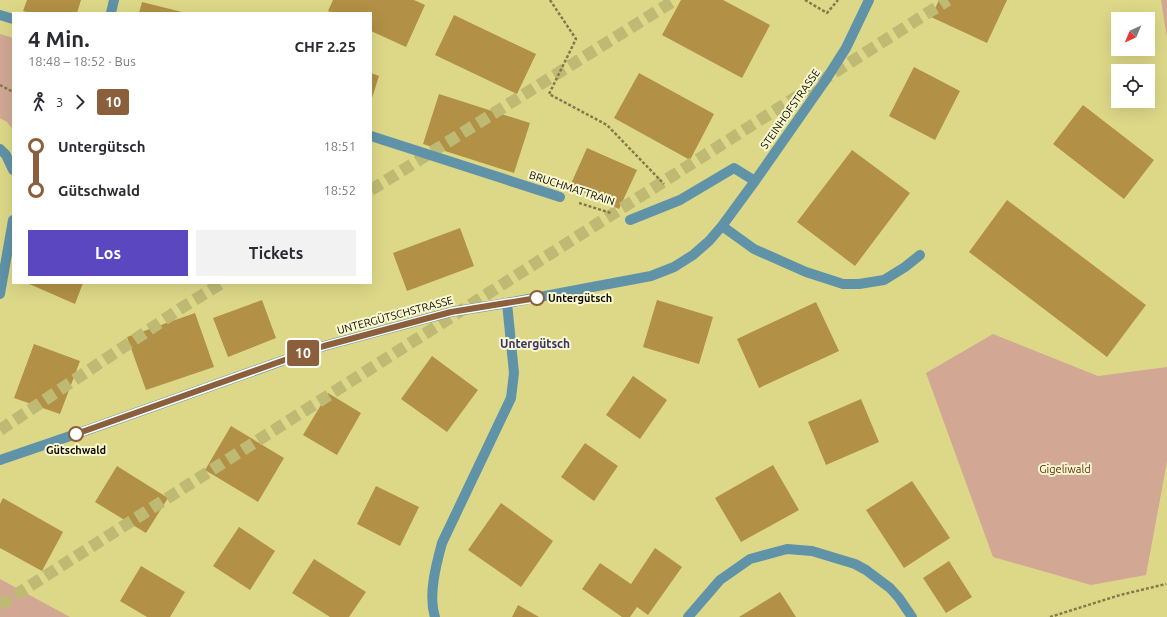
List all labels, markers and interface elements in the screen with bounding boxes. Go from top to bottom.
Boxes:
north arrow [1111,12,1155,56]
map controls [1111,12,1155,108]
text: 4 Min. [28,26,90,51]
text: CHF 2.25 [294,38,356,55]
text: 18:48 – 18:52 · Bus [28,54,136,68]
button: locate [1111,64,1155,108]
street label: STEINHOFSTRASSE [758,67,822,151]
icon: walk [28,91,50,113]
icon: forward [69,91,91,113]
text: 10 [105,94,121,110]
text: 3 [56,95,63,109]
text: Untergütsch [58,138,146,155]
text: 18:51 [323,139,356,153]
street label: BRUCHMATTRAIN [528,168,616,208]
text: Gütschwald [58,182,140,199]
text: 18:52 [323,183,356,197]
button: Los [28,230,188,276]
button: Tickets [196,230,356,276]
marker: Untergütsch [529,290,545,306]
place label: Untergütsch [548,292,612,304]
street label: UNTERGÜTSCHSTRASSE [336,294,454,336]
district label: Untergütsch [500,337,570,350]
line badge: 10 [285,340,321,366]
text: 10 [295,345,311,361]
marker: Gütschwald [68,426,84,442]
place label: Gütschwald [46,444,106,456]
park label: Gigeliwald [1039,463,1091,475]

